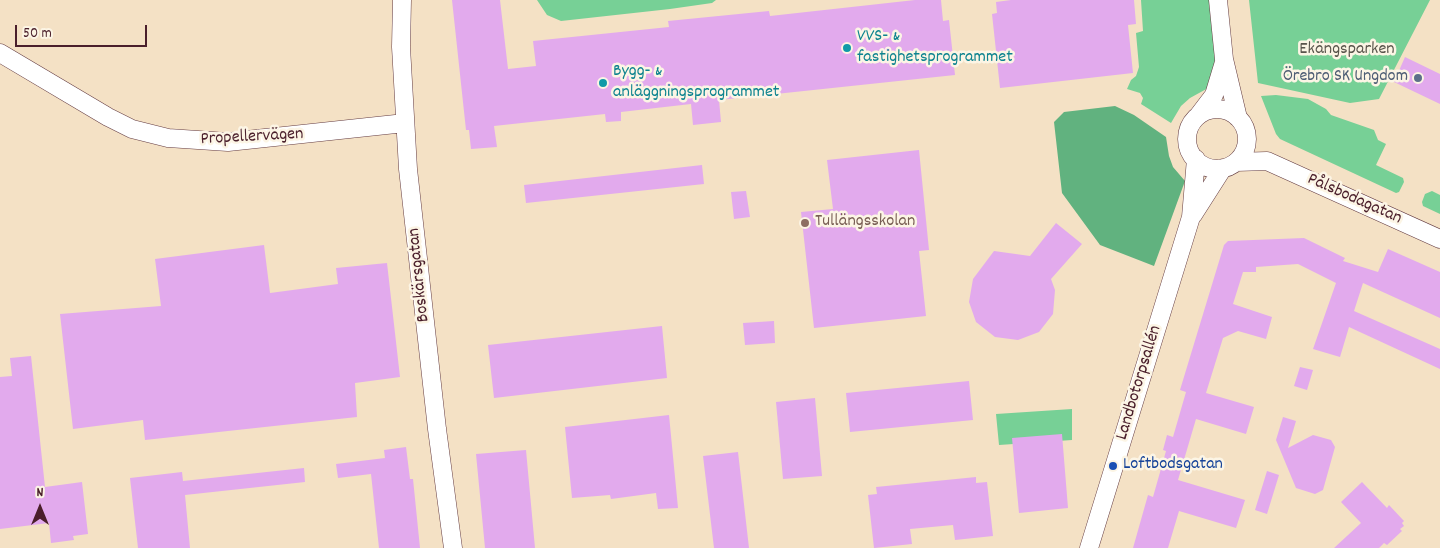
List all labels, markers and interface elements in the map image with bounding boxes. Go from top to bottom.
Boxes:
scale bar [18,15,150,47]
text: 50 m [23,23,52,45]
place label: VVS- & fastighetsprogrammet [857,27,1013,70]
park label: Ekängsparken [1299,40,1395,62]
marker: VVS- & fastighetsprogrammet [841,42,853,54]
place label: Bygg- & anläggningsprogrammet [613,62,779,104]
place label: Örebro SK Ungdom [1283,67,1408,89]
marker: Örebro SK Ungdom [1412,72,1424,84]
marker: Bygg- & anläggningsprogrammet [597,77,609,89]
street label: Propellervägen [200,125,304,151]
street label: Pålsbodagatan [1303,170,1405,230]
place label: Tullängsskolan [815,212,915,234]
marker: Tullängsskolan [799,217,811,229]
street label: Boskärsgatan [404,227,436,323]
street label: Landbotorpsallén [1112,323,1168,443]
place label: Loftbodsgatan [1123,455,1223,477]
marker: Loftbodsgatan [1107,460,1119,472]
north arrow [15,483,65,533]
text: N [37,483,43,503]

